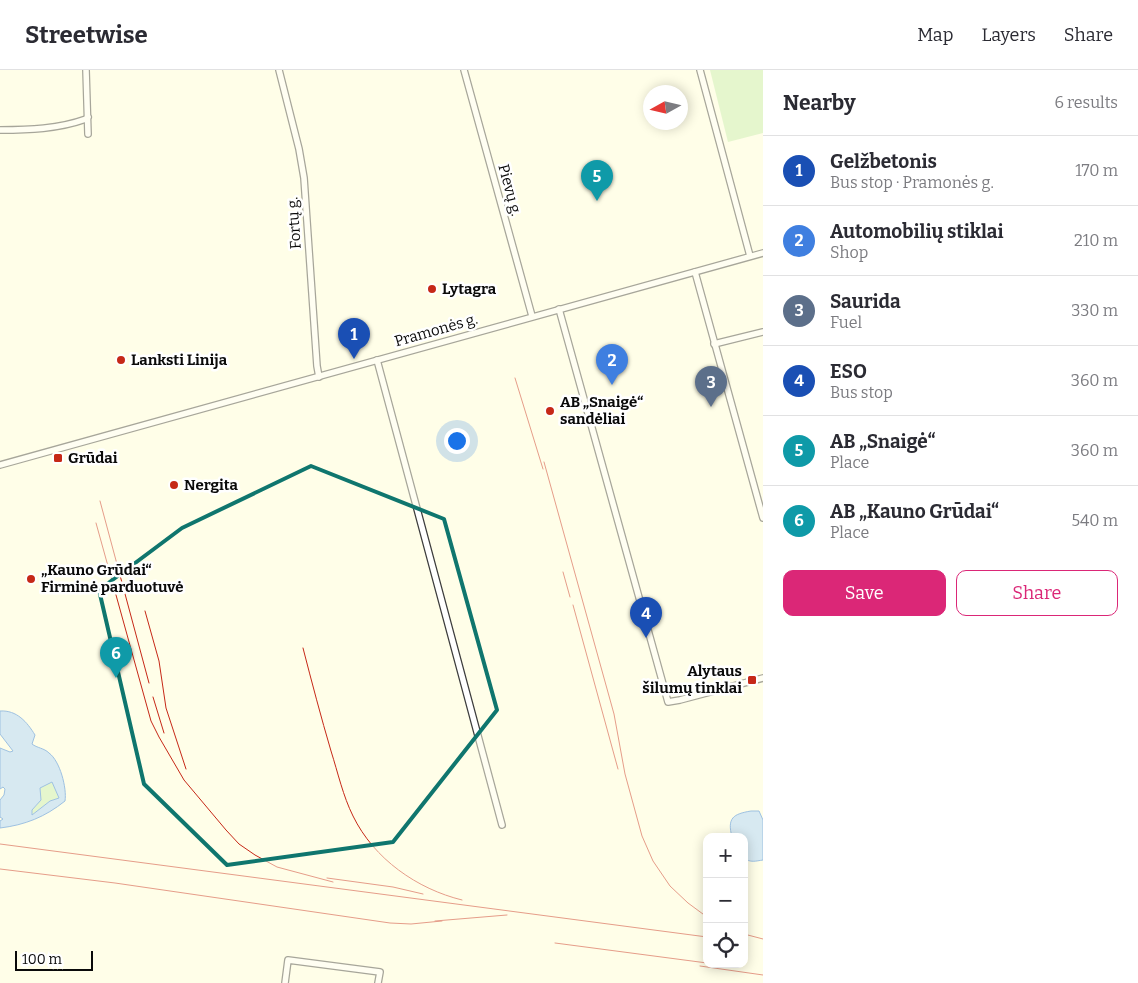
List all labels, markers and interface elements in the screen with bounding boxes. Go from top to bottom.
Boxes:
text: Streetwise [25,21,148,49]
text: Map [917,24,953,46]
text: Layers [981,24,1036,46]
text: Share [1064,24,1113,46]
north arrow [643,85,688,130]
text: Nearby [783,90,856,116]
text: 6 results [1055,93,1118,112]
text: Gelžbetonis [830,150,937,173]
pin: 5 [581,160,613,201]
text: 1 [796,161,802,180]
text: 170 m [1075,161,1118,180]
street label: Pievų g. [494,162,526,218]
text: Bus stop · Pramonės g. [830,173,994,192]
street label: Fortų g. [283,196,305,250]
text: Automobilių stiklai [830,220,1003,243]
text: 2 [794,231,804,250]
text: 210 m [1074,231,1118,250]
text: Shop [830,243,868,262]
place label: Lytagra [442,280,497,298]
marker: Lytagra [426,283,438,295]
text: Saurida [830,290,901,313]
text: 3 [794,301,804,320]
text: 330 m [1071,301,1118,320]
street label: Pramonės g. [392,310,480,350]
text: Fuel [830,313,862,332]
pin: 1 [338,318,370,359]
pin: 2 [596,344,628,385]
place label: Lanksti Linija [131,351,228,369]
marker: Lanksti Linija [115,354,127,366]
text: ESO [830,360,867,383]
pin: 3 [695,366,727,407]
text: 4 [794,371,804,390]
text: 360 m [1071,371,1118,390]
text: Bus stop [830,383,893,402]
place label: AB „Snaigė“ sandėliai [560,393,643,428]
marker: AB „Snaigė“ sandėliai [544,405,556,417]
your location [444,428,470,454]
text: AB „Snaigė“ [830,430,936,453]
text: 5 [795,441,803,460]
text: 360 m [1071,441,1118,460]
place label: Grūdai [68,449,118,467]
marker: Grūdai [52,452,64,464]
text: Place [830,453,869,472]
place label: Nergita [184,476,239,494]
marker: Nergita [168,479,180,491]
text: AB „Kauno Grūdai“ [830,500,999,523]
text: 6 [794,511,804,530]
text: 540 m [1071,511,1118,530]
text: Place [830,523,869,542]
place label: „Kauno Grūdai“ Firminė parduotuvė [41,561,184,596]
button: Save [783,570,946,616]
button: Share [956,570,1118,616]
marker: „Kauno Grūdai“ Firminė parduotuvė [25,573,37,585]
pin: 4 [630,597,662,638]
pin: 6 [100,637,132,678]
place label: Alytaus šilumų tinklai [642,662,742,697]
marker: Alytaus šilumų tinklai [746,674,758,686]
map controls [703,833,748,968]
button: + [703,833,748,878]
button: − [703,878,748,923]
button: locate [703,923,748,968]
scale bar [15,948,92,971]
text: 100 m [22,951,62,968]

